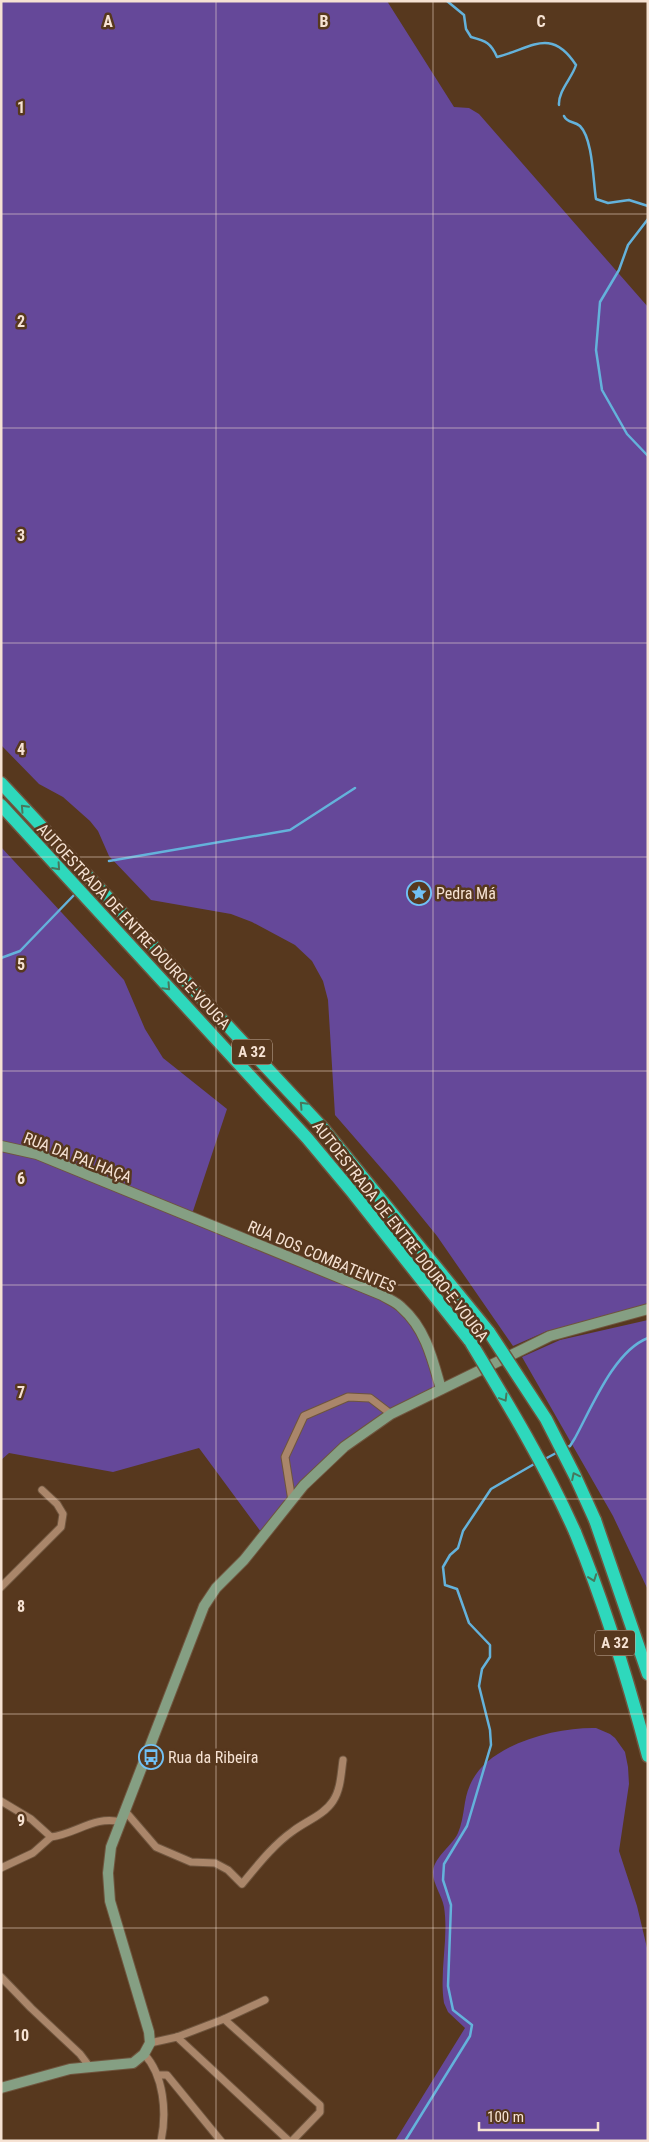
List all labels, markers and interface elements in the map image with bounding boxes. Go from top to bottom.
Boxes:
text: A [103,12,113,31]
text: B [320,12,329,31]
text: C [536,12,546,31]
text: 1 [17,98,25,117]
text: 2 [17,312,25,331]
text: 3 [17,526,25,545]
text: 4 [17,740,25,759]
one-way arrow [21,804,30,813]
street label: AUTOESTRADA DE ENTRE DOURO-E-VOUGA [33,819,234,1033]
one-way arrow [52,862,61,871]
place icon: Pedra Má [406,880,432,906]
place label: Pedra Má [436,884,496,903]
text: 5 [17,955,25,974]
one-way arrow [162,981,171,990]
road number: A 32 [232,1040,272,1064]
one-way arrow [300,1102,309,1111]
street label: AUTOESTRADA DE ENTRE DOURO-E-VOUGA [309,1117,493,1345]
street label: RUA DA PALHAÇA [21,1128,135,1187]
text: 6 [17,1169,25,1188]
street label: RUA DOS COMBATENTES [245,1217,399,1296]
text: 7 [17,1383,25,1402]
one-way arrow [498,1392,508,1401]
one-way arrow [571,1472,581,1481]
one-way arrow [587,1573,597,1581]
text: 8 [17,1597,25,1616]
road number: A 32 [595,1630,635,1656]
bus stop icon: Rua da Ribeira [138,1744,164,1770]
place label: Rua da Ribeira [168,1748,258,1767]
text: 9 [17,1811,25,1830]
text: 10 [13,2026,29,2045]
scale bar [479,2100,598,2132]
text: 100 m [487,2108,524,2126]

